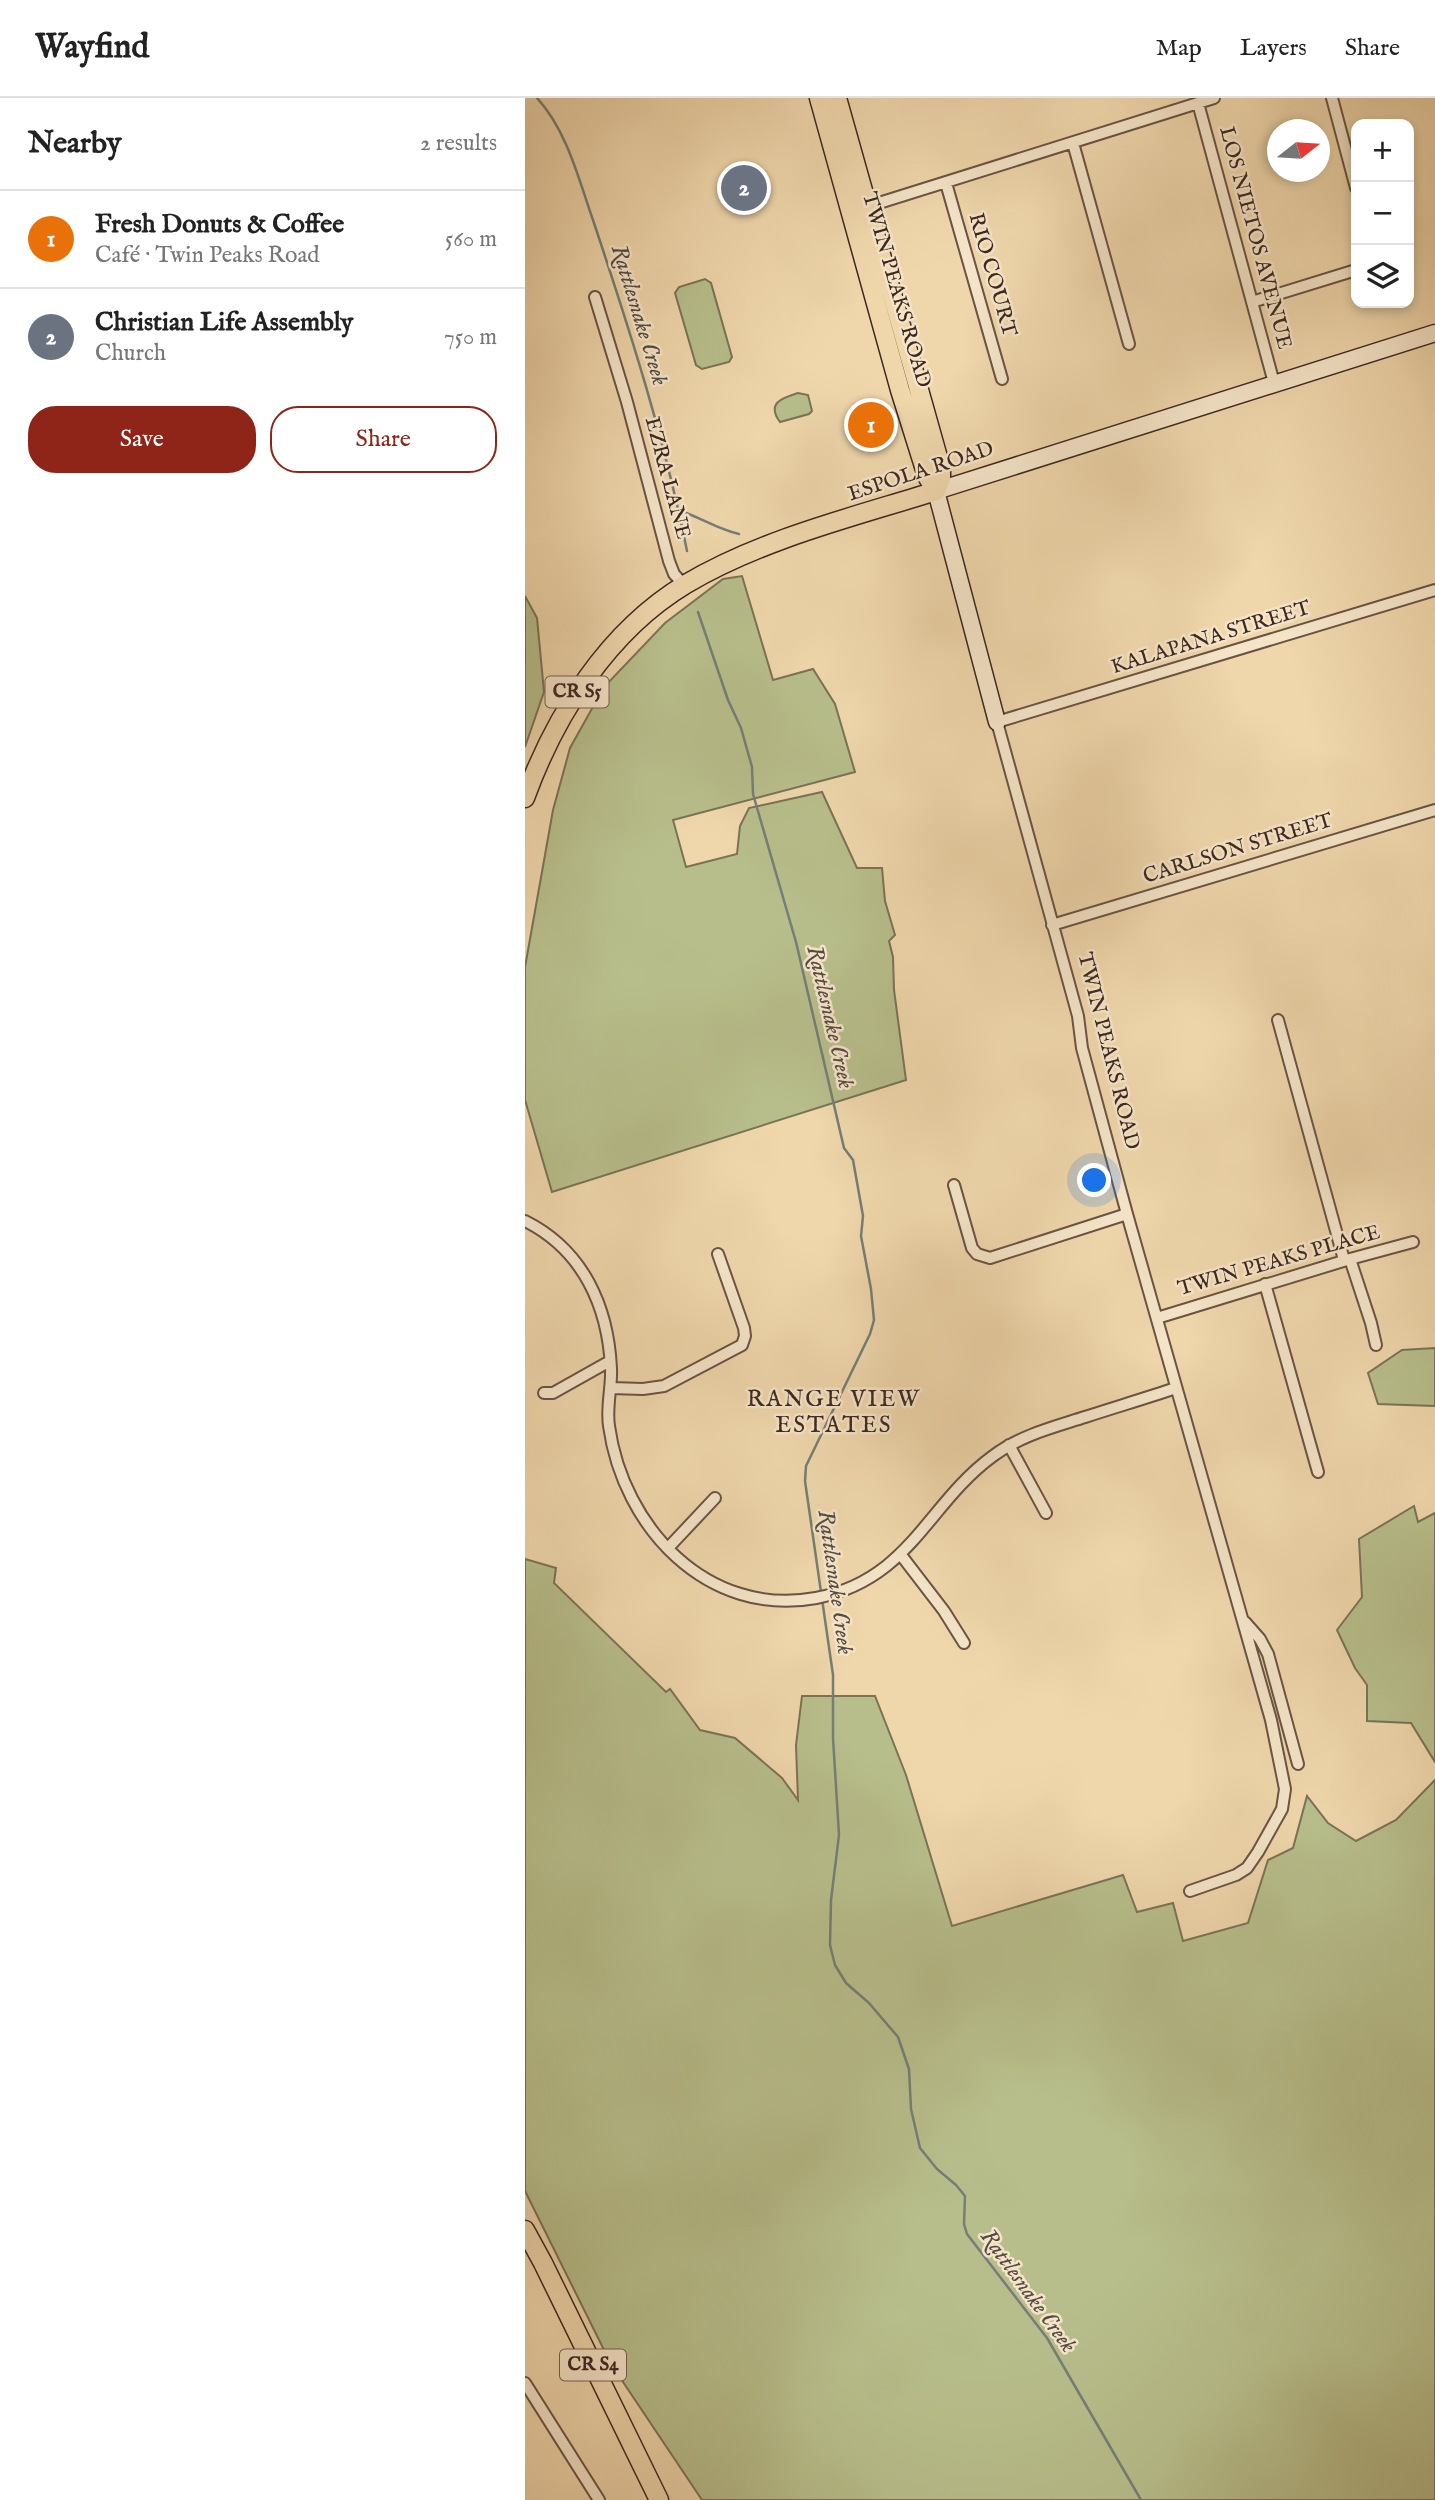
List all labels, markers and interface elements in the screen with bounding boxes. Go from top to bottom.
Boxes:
text: Wayfind [35,27,149,69]
text: Map [1156,33,1202,64]
text: Layers [1240,33,1307,64]
text: Share [1345,33,1400,64]
north arrow [1267,119,1330,182]
map controls [1351,119,1414,308]
button: + [1351,119,1414,182]
street label: LOS NIETOS AVENUE [1212,124,1298,352]
text: Nearby [28,125,121,163]
text: 2 results [420,129,497,158]
pin: 2 [721,162,767,214]
button: − [1351,182,1414,245]
street label: TWIN PEAKS ROAD [855,189,937,391]
text: Fresh Donuts & Coffee [95,208,344,241]
street label: RIO COURT [961,210,1023,341]
text: 1 [47,225,55,254]
text: 560 m [445,225,497,254]
text: Café · Twin Peaks Road [95,241,320,270]
water label: Rattlesnake Creek [604,241,674,389]
button: layers [1351,245,1414,308]
text: Christian Life Assembly [95,306,353,339]
text: 2 [46,323,56,352]
text: 750 m [444,323,497,352]
text: Church [95,339,166,368]
pin: 1 [848,399,894,451]
button: Save [28,406,256,473]
button: Share [270,406,497,473]
street label: EZRA LANE [638,414,696,542]
street label: ESPOLA ROAD [845,436,997,508]
street label: KALAPANA STREET [1108,595,1315,681]
road number: CR S5 [545,677,609,708]
street label: CARLSON STREET [1140,807,1337,891]
water label: Rattlesnake Creek [799,943,861,1091]
street label: TWIN PEAKS ROAD [1070,950,1146,1152]
your location [1077,1163,1111,1197]
street label: TWIN PEAKS PLACE [1175,1219,1383,1303]
district label: RANGE VIEW ESTATES [747,1385,921,1440]
water label: Rattlesnake Creek [810,1508,860,1656]
water label: Rattlesnake Creek [973,2224,1083,2358]
road number: CR S4 [560,2350,626,2380]

